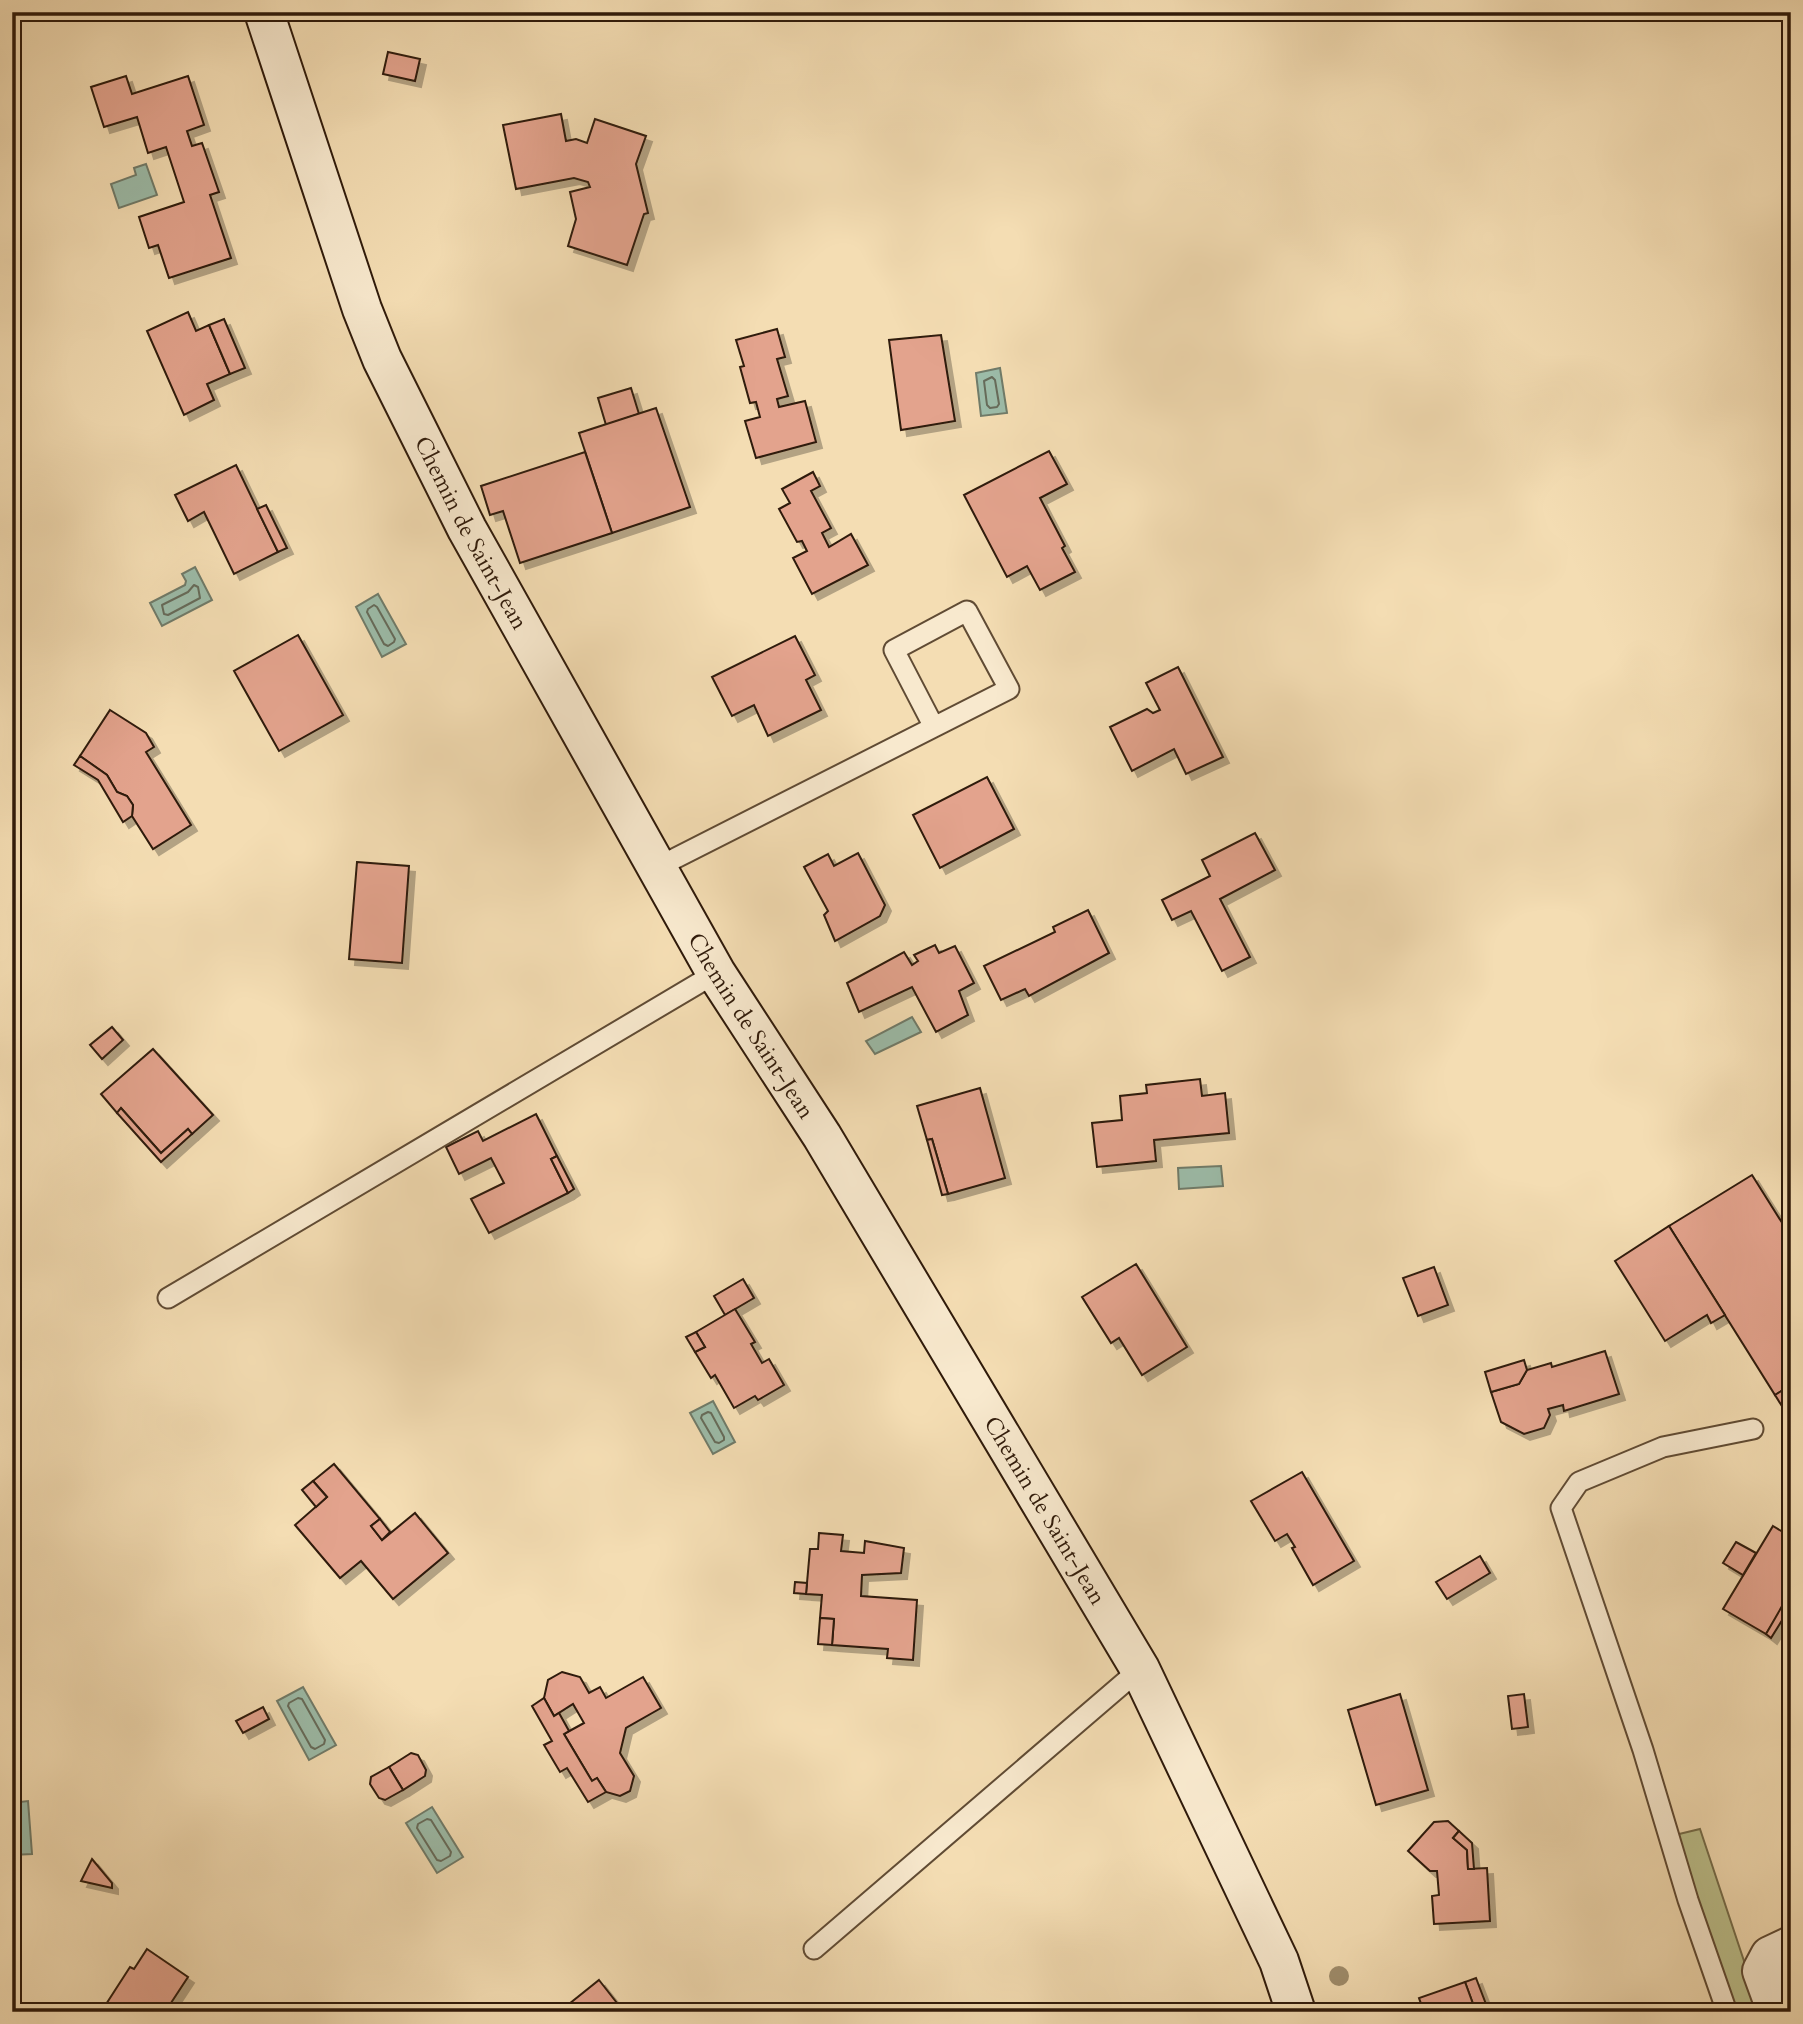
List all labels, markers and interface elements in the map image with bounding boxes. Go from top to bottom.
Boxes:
street label: Chemin de Saint-Jean [407,431,535,635]
street label: Chemin de Saint-Jean [681,927,822,1125]
street label: Chemin de Saint-Jean [977,1410,1113,1611]

